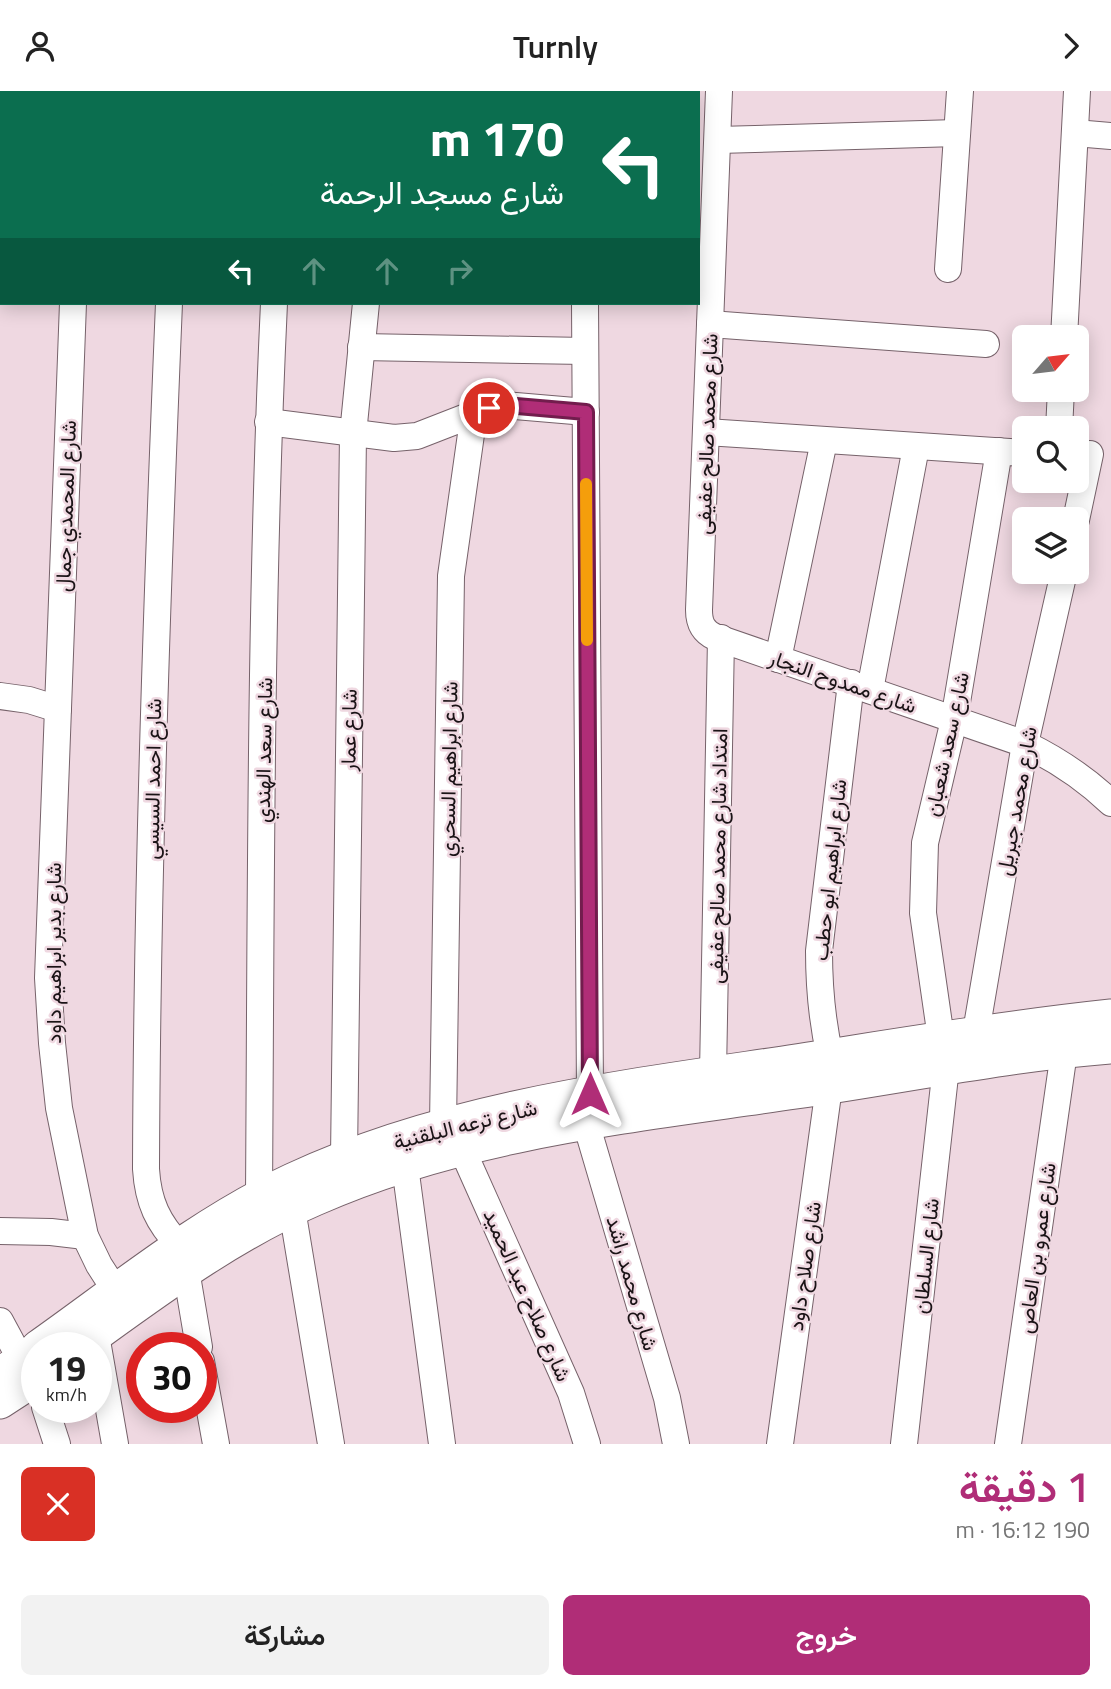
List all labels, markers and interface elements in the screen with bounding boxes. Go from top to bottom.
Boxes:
text: Turnly [513,22,598,70]
icon: person [21,27,59,65]
icon: forward [1052,27,1090,65]
text: 170 m [430,100,564,175]
icon: left [588,119,679,210]
text: شارع مسجد الرحمة [320,168,564,216]
icon: left [222,252,260,290]
icon: ahead [295,252,333,290]
icon: ahead [368,252,406,290]
icon: right [441,252,479,290]
north arrow [1012,325,1088,403]
map controls [1012,325,1089,584]
street label: شارع محمد صالح عفيفى [686,333,726,535]
pin [459,378,519,438]
icon: arrive [470,389,508,427]
button: search [1012,416,1089,493]
street label: شارع المحمدي جمال [46,420,86,592]
button: layers [1012,507,1089,584]
street label: شارع ممدوح النجار [764,640,921,721]
street label: شارع سعد شعبان [915,669,977,819]
street label: شارع سعد الهندي [246,677,282,823]
street label: شارع ابراهيم السحري [430,681,468,857]
street label: شارع عمار [331,688,365,773]
street label: شارع احمد السيسي [135,698,171,860]
street label: شارع محمد جبريل [987,724,1045,878]
street label: امتداد شارع محمد صالح عفيفى [699,728,735,984]
street label: شارع ابراهيم ابو حطب [804,778,854,962]
street label: شارع بدير ابراهيم داود [37,862,69,1044]
position arrow [553,1057,627,1131]
street label: شارع ترعه البلقنية [390,1091,540,1157]
street label: شارع عمرو بن العاص [1008,1161,1064,1335]
street label: شارع السلطان [903,1197,947,1315]
street label: شارع صلاح داود [779,1199,829,1333]
street label: شارع صلاح عبد الحميد [476,1204,580,1386]
street label: شارع محمد راشد [599,1212,667,1354]
speed limit sign: 30 [126,1332,217,1423]
text: 19 [47,1341,86,1395]
text: km/h [46,1381,87,1408]
text: 1 دقيقة [959,1454,1090,1518]
button: close [21,1467,95,1541]
text: 190 m · 16:12 [955,1512,1090,1547]
button: مشاركة [21,1595,549,1675]
button: خروج [563,1595,1090,1675]

